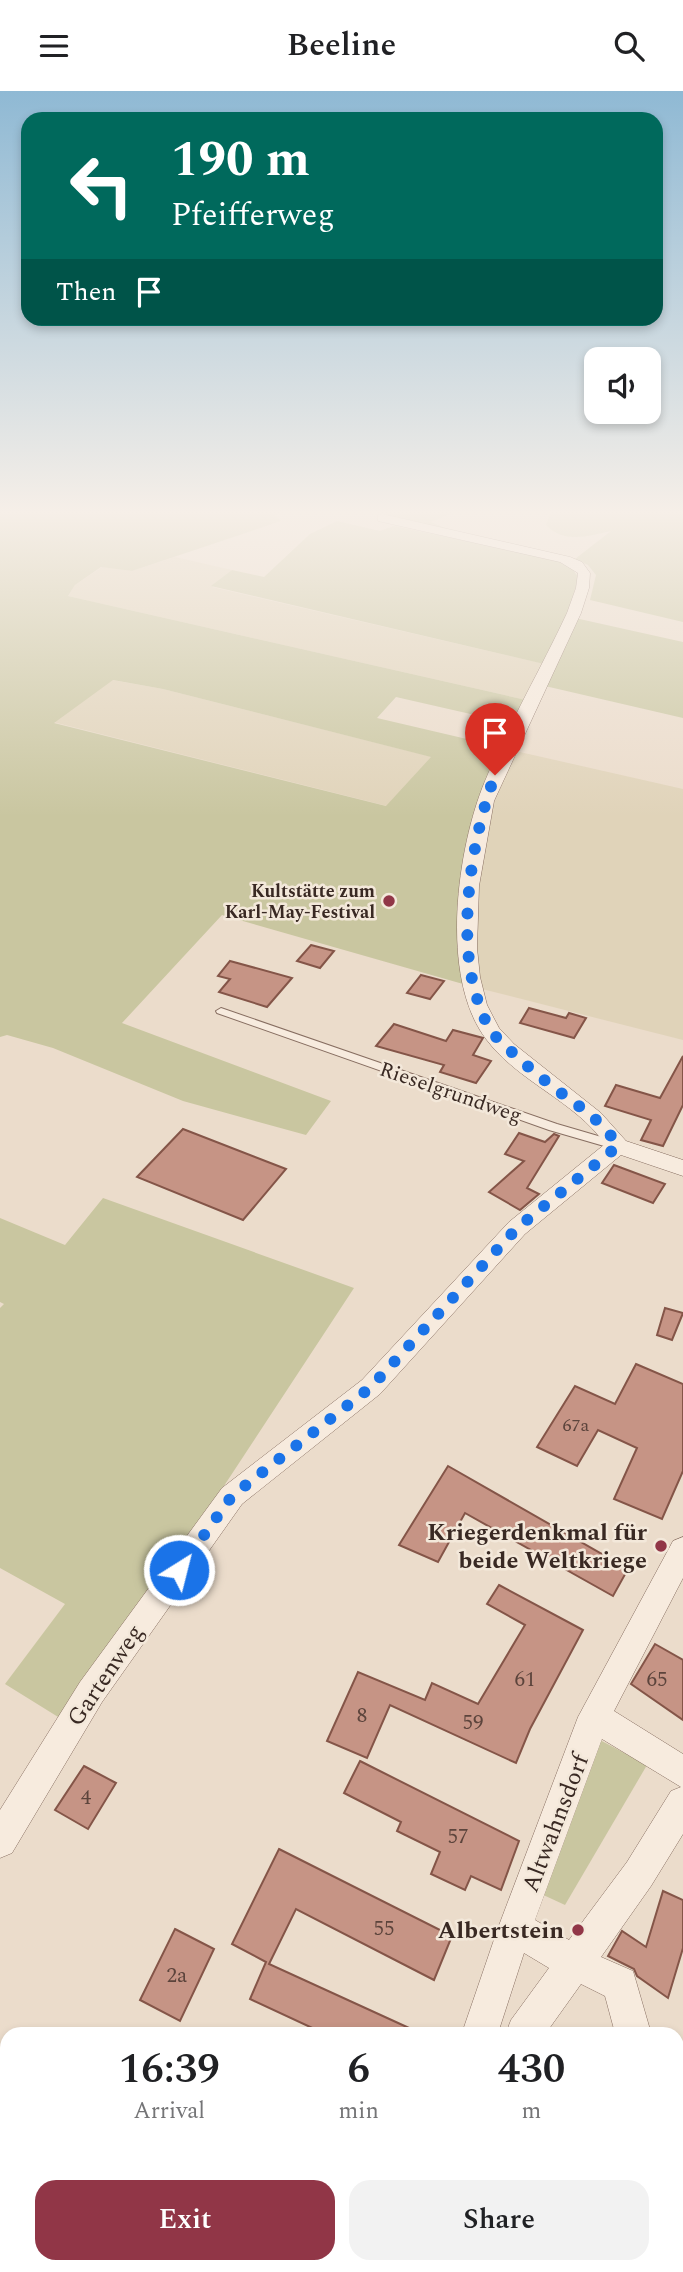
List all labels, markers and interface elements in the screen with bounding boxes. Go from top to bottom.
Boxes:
text: Beeline [287,21,396,70]
icon: menu [35,27,73,65]
icon: search [610,27,648,65]
text: 190 m [171,123,310,198]
icon: left [56,140,147,231]
text: Pfeifferweg [171,191,335,240]
text: Then [56,272,116,312]
icon: arrive [130,273,168,311]
map controls [584,347,661,424]
button: sound [584,347,661,424]
pin [465,703,525,775]
icon: arrive [476,714,514,752]
place label: Kultstätte zum Karl-May-Festival [225,878,375,926]
marker: Kultstätte zum Karl-May-Festival [381,893,397,909]
street label: Rieselgrundweg [375,1054,526,1132]
house number: 67a [563,1412,590,1439]
place label: Kriegerdenkmal für beide Weltkriege [427,1515,648,1579]
position arrow [142,1533,216,1607]
marker: Kriegerdenkmal für beide Weltkriege [653,1538,669,1554]
street label: Gartenweg [58,1617,153,1734]
house number: 61 [515,1664,536,1696]
house number: 65 [647,1664,668,1696]
house number: 8 [357,1700,367,1732]
house number: 59 [463,1707,484,1739]
street label: Altwahnsdorf [513,1747,599,1898]
house number: 4 [81,1782,92,1814]
house number: 57 [448,1821,469,1853]
house number: 55 [374,1913,395,1945]
place label: Albertstein [438,1913,564,1949]
marker: Albertstein [570,1922,586,1938]
house number: 2a [167,1960,188,1992]
text: 16:39 [119,2038,220,2101]
text: 6 [347,2038,370,2101]
text: 430 [498,2038,565,2101]
text: Arrival [133,2094,205,2129]
text: min [339,2094,379,2129]
text: m [522,2094,541,2129]
button: Exit [35,2180,335,2260]
button: Share [349,2180,649,2260]

